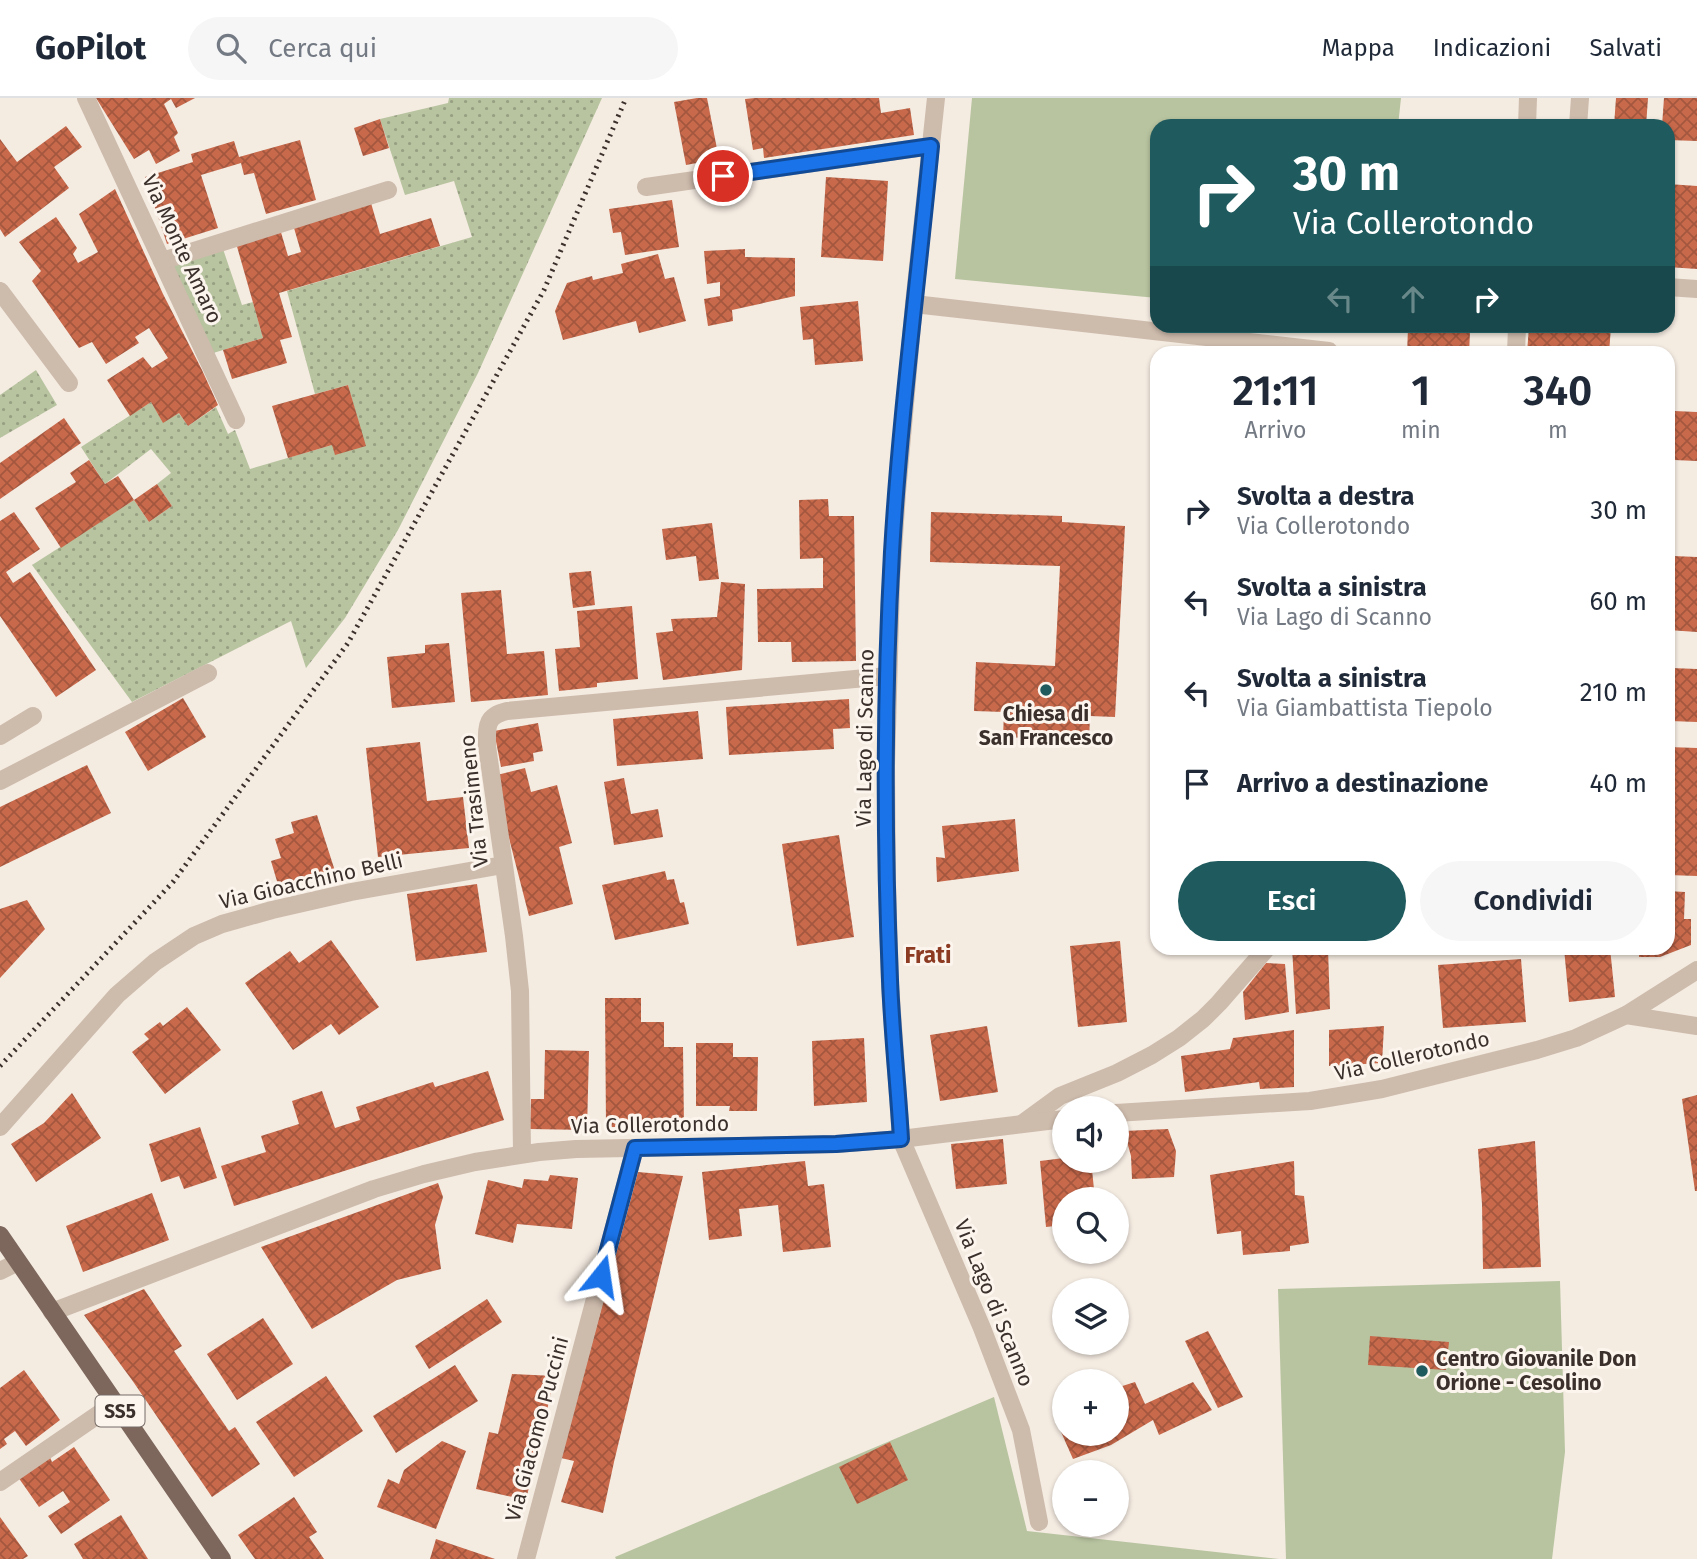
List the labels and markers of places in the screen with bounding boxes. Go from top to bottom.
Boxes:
pin [693,146,753,206]
marker: Chiesa di San Francesco [1038,682,1054,698]
place label: Chiesa di San Francesco [979,701,1113,751]
place label: Centro Giovanile Don Orione - Cesolino [1436,1346,1637,1396]
marker: Centro Giovanile Don Orione - Cesolino [1414,1363,1430,1379]

